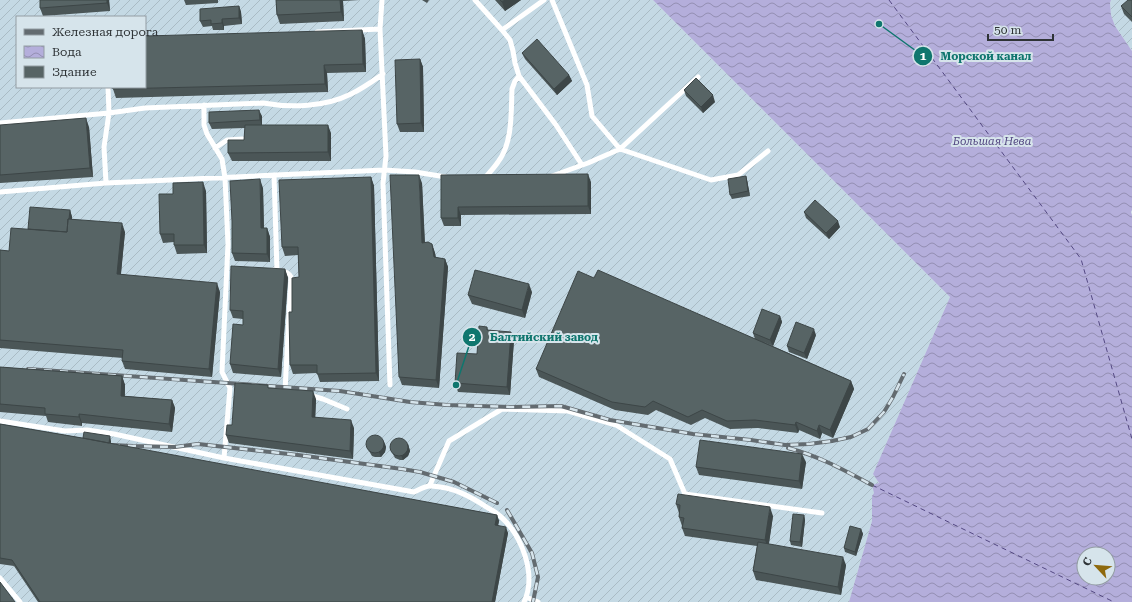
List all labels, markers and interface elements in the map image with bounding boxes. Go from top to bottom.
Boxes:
legend [16,16,146,88]
scale bar [988,16,1053,42]
text: 50 m [994,23,1021,37]
text: Железная дорога [52,25,159,39]
callout: Морской канал [913,44,1039,67]
text: Вода [52,45,82,59]
text: 1 [920,49,927,63]
text: Морской канал [941,50,1032,63]
text: Здание [52,65,97,79]
water label: Большая Нева [952,135,1032,148]
callout: Балтийский завод [462,325,606,348]
text: 2 [469,330,476,344]
text: Балтийский завод [490,331,598,344]
north arrow [1076,546,1116,586]
text: С [1080,555,1095,568]

